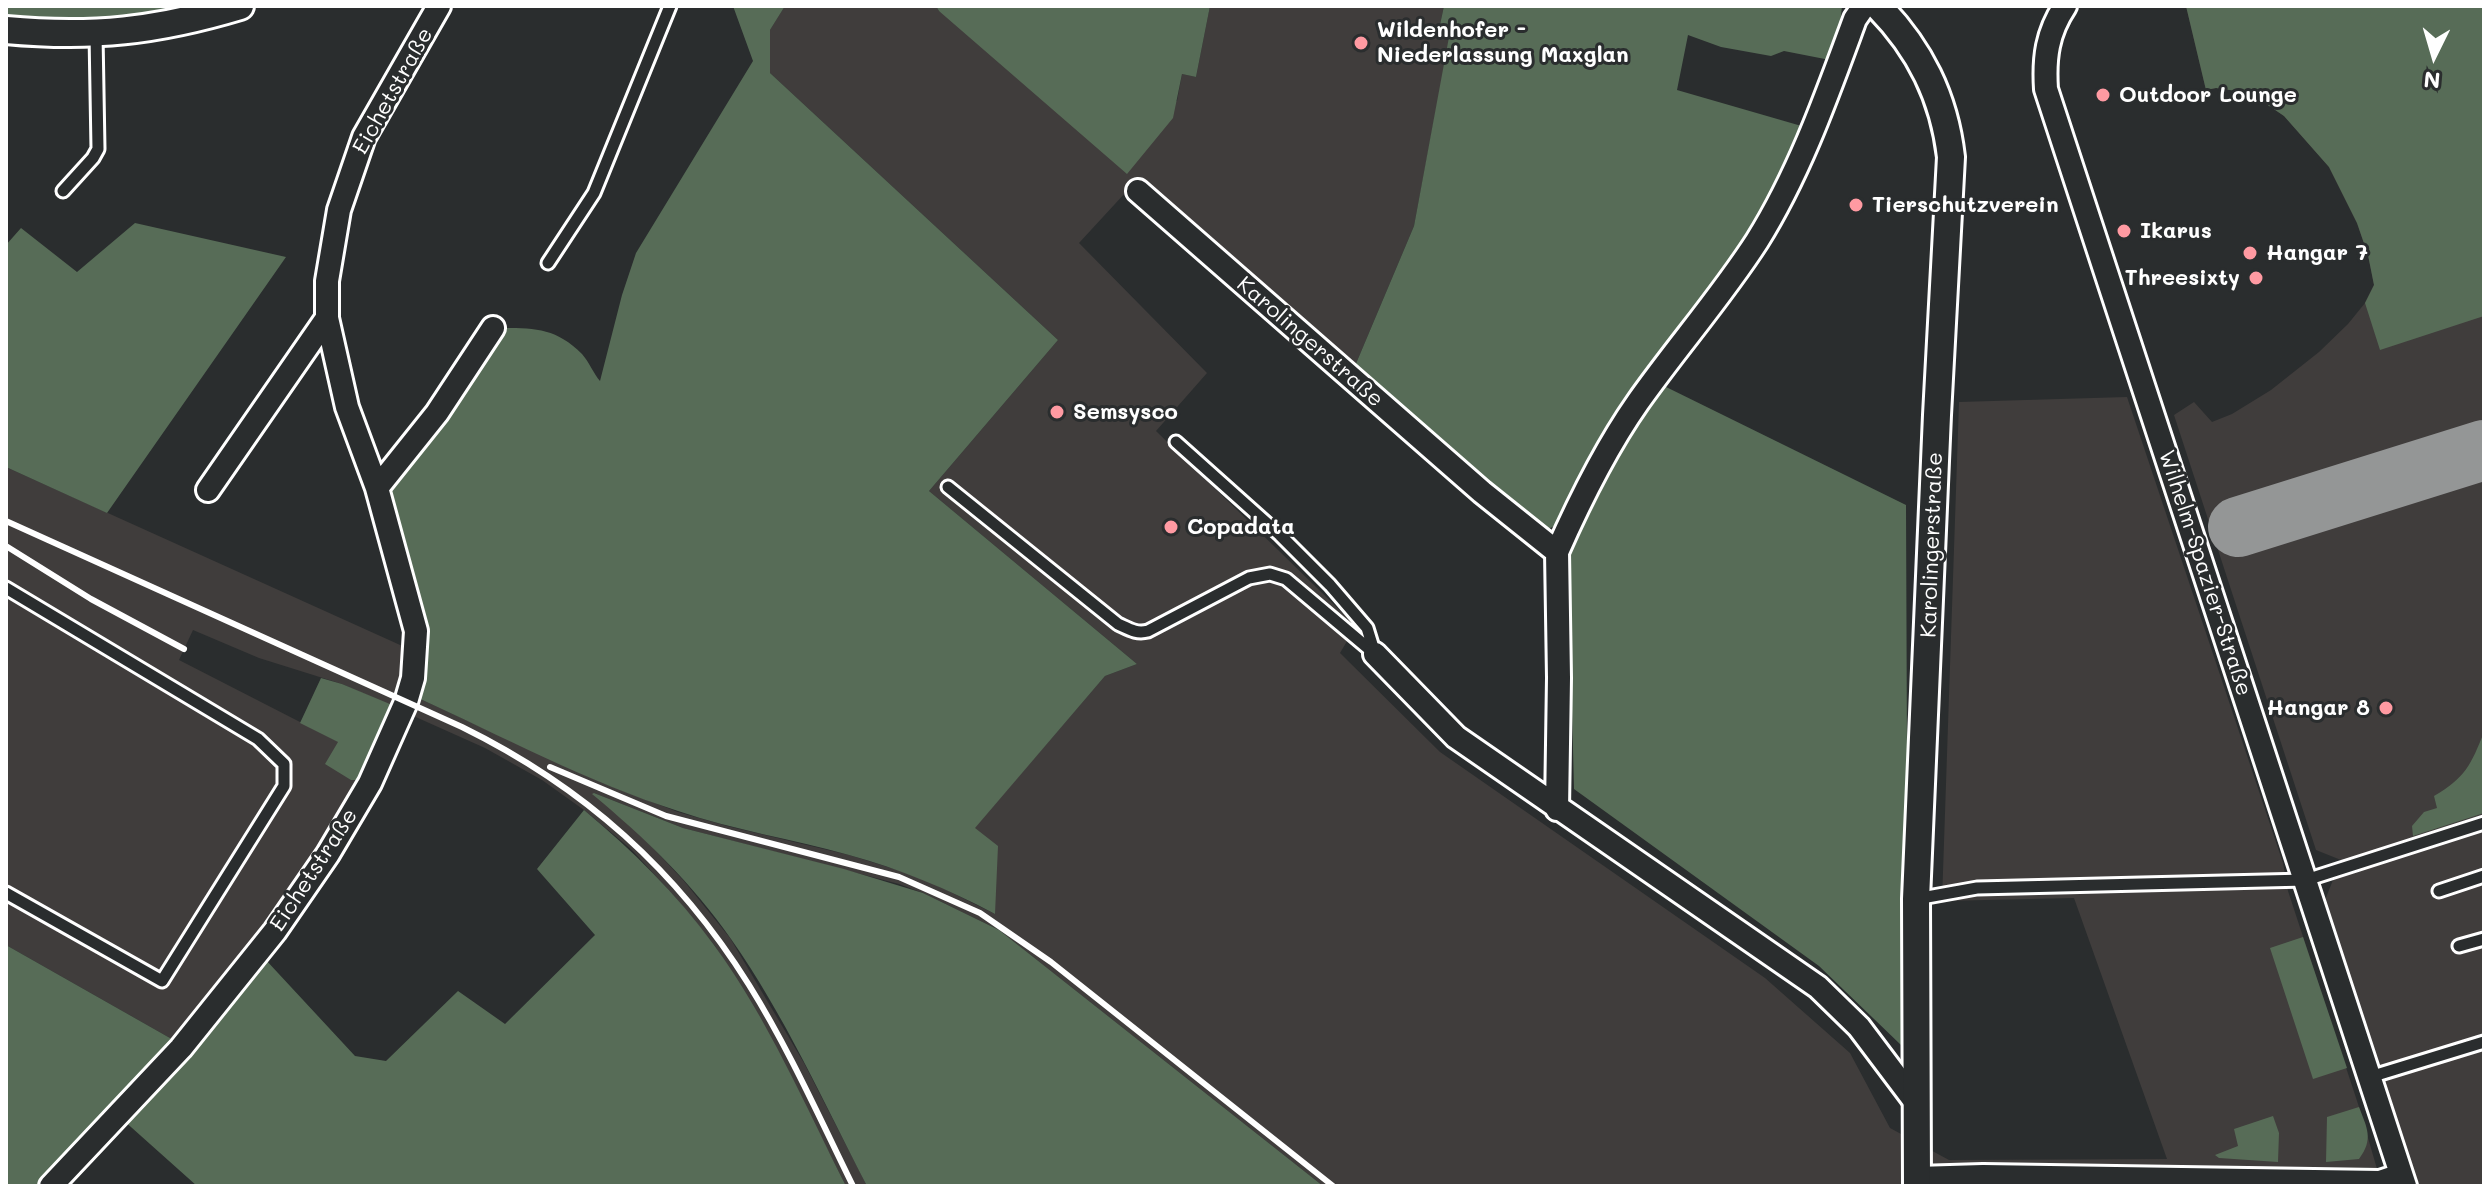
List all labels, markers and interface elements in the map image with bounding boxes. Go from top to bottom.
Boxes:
north arrow [2394,16,2474,96]
place label: Wildenhofer - Niederlassung Maxglan [1377,17,1629,68]
street label: Eichetstraße [347,23,439,159]
marker: Wildenhofer - Niederlassung Maxglan [1352,34,1370,52]
text: N [2422,65,2441,96]
place label: Outdoor Lounge [2119,82,2297,108]
marker: Outdoor Lounge [2094,86,2112,104]
place label: Tierschutzverein [1872,192,2059,218]
marker: Tierschutzverein [1847,196,1865,214]
place label: Ikarus [2140,218,2212,244]
marker: Ikarus [2115,222,2133,240]
place label: Hangar 7 [2266,240,2368,266]
marker: Hangar 7 [2241,244,2259,262]
place label: Threesixty [2125,265,2240,291]
marker: Threesixty [2247,269,2265,287]
street label: Karolingerstraße [1231,271,1389,413]
place label: Semsysco [1073,399,1178,425]
marker: Semsysco [1048,403,1066,421]
street label: Wilhelm-Spazier-Straße [2153,447,2257,699]
street label: Karolingerstraße [1916,452,1948,638]
place label: Copadata [1187,514,1295,540]
marker: Copadata [1162,518,1180,536]
place label: Hangar 8 [2267,695,2370,721]
marker: Hangar 8 [2377,699,2395,717]
street label: Eichetstraße [265,804,363,936]

